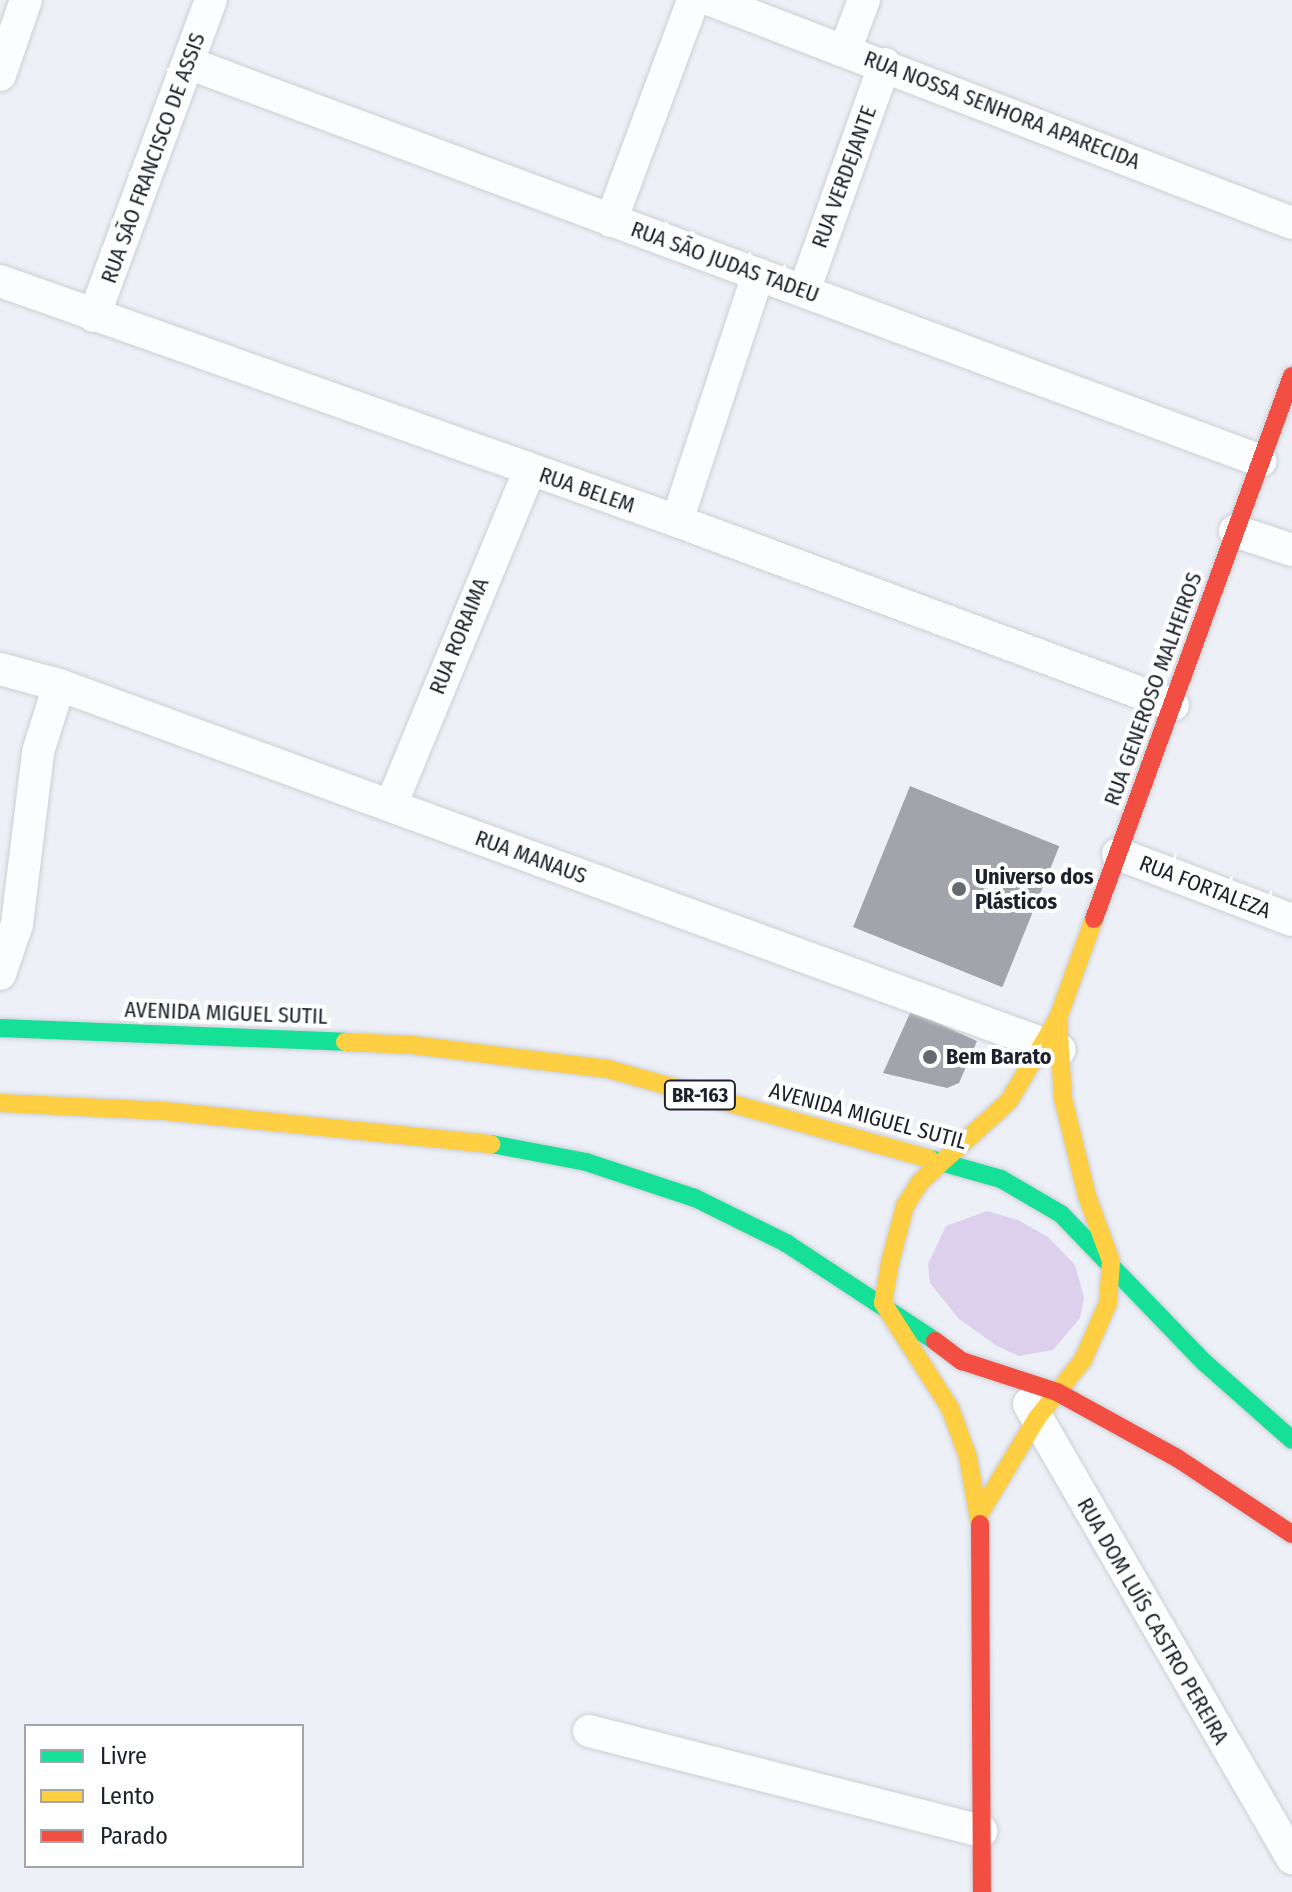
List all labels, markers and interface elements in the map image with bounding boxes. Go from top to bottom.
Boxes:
street label: RUA SÃO FRANCISCO DE ASSIS [95,29,211,287]
street label: RUA NOSSA SENHORA APARECIDA [860,45,1144,175]
street label: RUA VERDEJANTE [806,102,882,252]
street label: RUA SÃO JUDAS TADEU [627,216,823,308]
street label: RUA BELEM [536,461,638,519]
street label: RUA GENEROSO MALHEIROS [1098,569,1208,809]
street label: RUA RORAIMA [424,574,494,698]
street label: RUA MANAUS [472,825,590,889]
street label: RUA FORTALEZA [1136,850,1274,924]
place label: Universo dos Plásticos [975,863,1094,914]
marker: Universo dos Plásticos [950,880,968,898]
street label: AVENIDA MIGUEL SUTIL [124,996,328,1030]
place label: Bem Barato [946,1044,1051,1070]
marker: Bem Barato [921,1048,939,1066]
street label: AVENIDA MIGUEL SUTIL [767,1077,969,1155]
road number: BR-163 [662,1079,738,1111]
street label: RUA DOM LUÍS CASTRO PEREIRA [1072,1493,1234,1749]
legend [24,1724,304,1868]
text: Livre [100,1742,147,1770]
text: Lento [100,1782,155,1810]
text: Parado [100,1822,168,1850]

